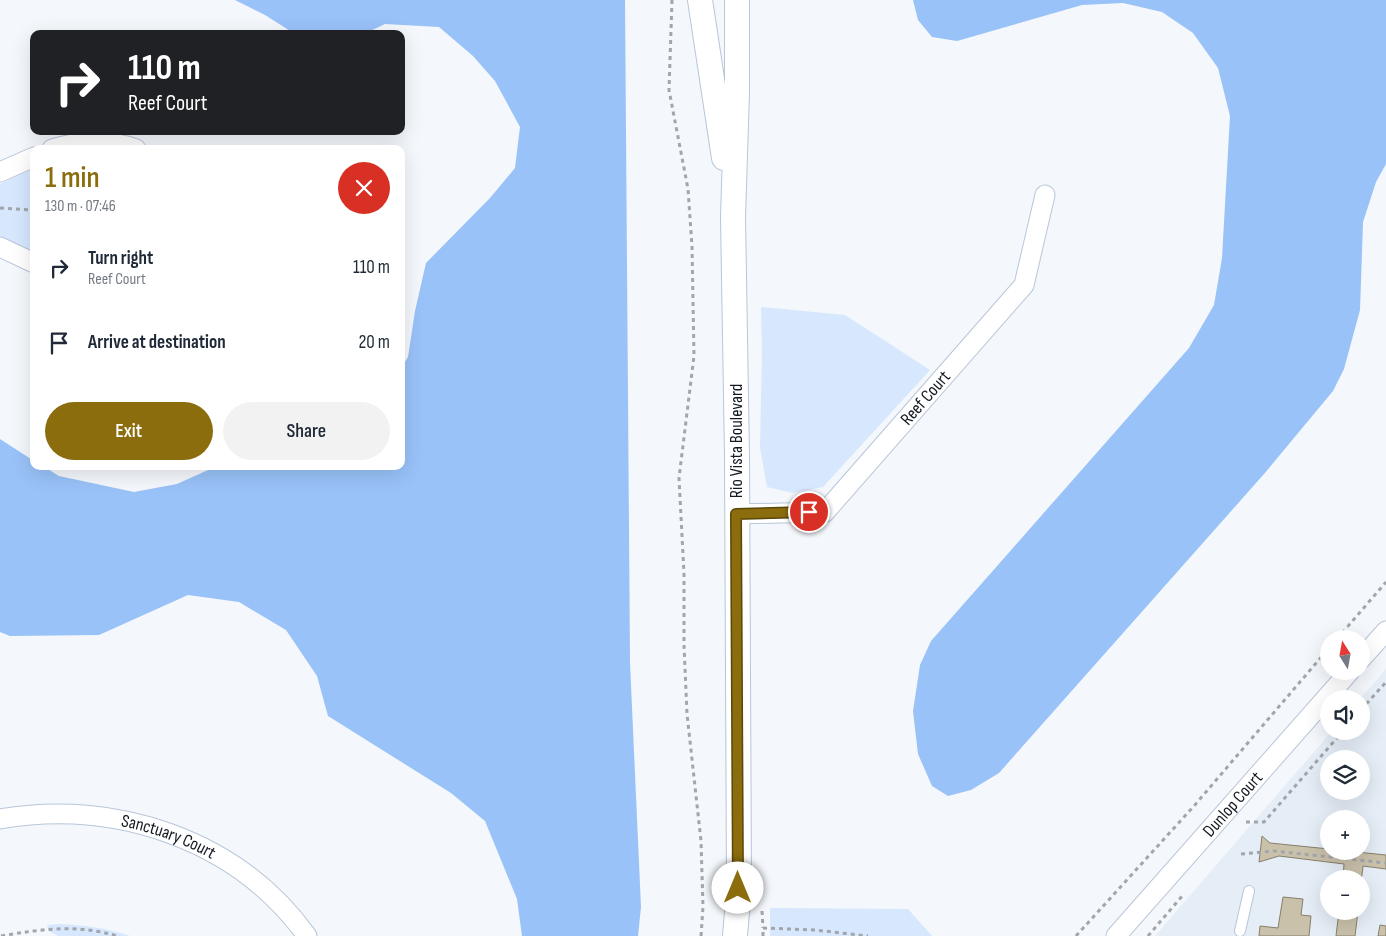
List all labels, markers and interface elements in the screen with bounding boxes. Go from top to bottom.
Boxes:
text: 110 m [128,47,201,90]
icon: right [45,50,110,115]
text: Reef Court [128,90,208,117]
text: 1 min [45,160,100,196]
button: close [338,162,390,214]
text: 130 m · 07:46 [45,197,116,216]
text: Turn right [88,247,153,270]
icon: right [45,254,73,282]
text: 110 m [353,256,390,279]
text: Reef Court [88,270,146,289]
icon: arrive [45,329,73,357]
text: Arrive at destination [88,331,226,354]
text: 20 m [358,331,390,354]
street label: Reef Court [896,366,955,429]
street label: Rio Vista Boulevard [726,384,747,498]
button: Exit [45,402,213,460]
button: Share [223,402,390,460]
pin [788,491,830,533]
icon: arrive [795,498,823,526]
north arrow [1320,630,1370,680]
map controls [1320,630,1370,920]
button: sound [1320,690,1370,740]
button: layers [1320,750,1370,800]
street label: Dunlop Court [1199,767,1267,841]
street label: Sanctuary Court [120,810,220,864]
button: + [1320,810,1370,860]
position arrow [711,861,763,913]
button: − [1320,870,1370,920]

